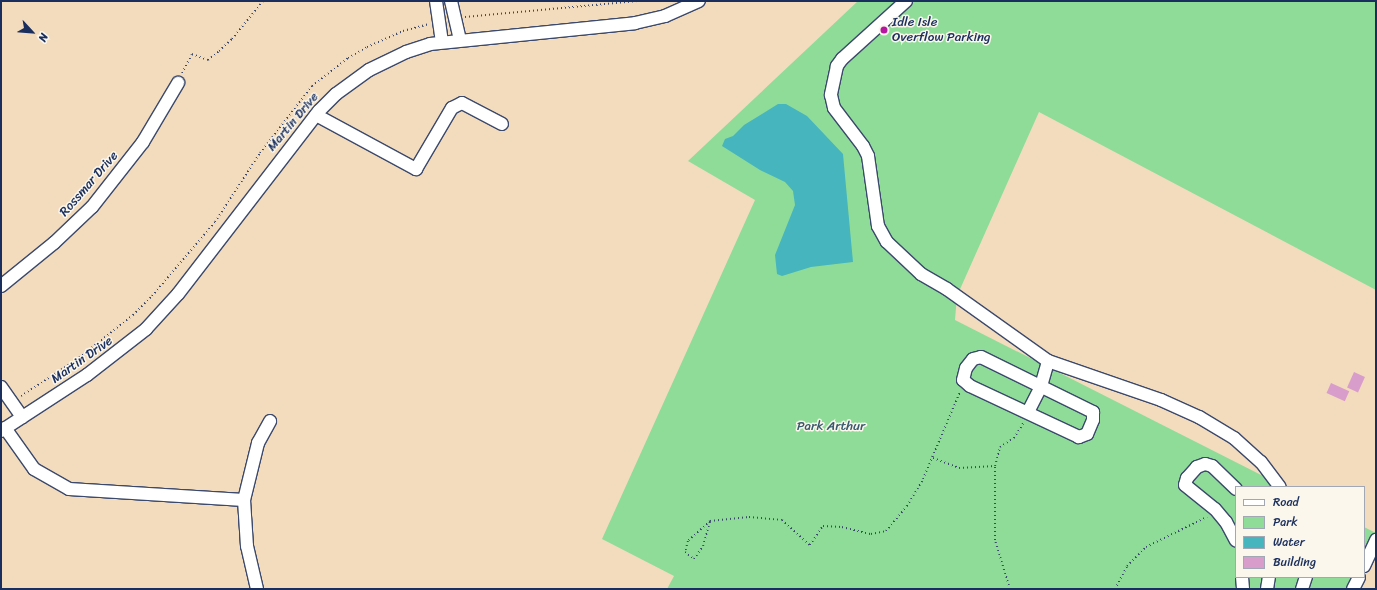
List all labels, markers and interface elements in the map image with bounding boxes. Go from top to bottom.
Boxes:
north arrow [12,12,52,52]
place label: Idle Isle Overflow Parking [892,15,991,46]
marker: Idle Isle Overflow Parking [879,25,889,35]
text: N [33,30,53,45]
street label: Martin Drive [264,90,322,154]
street label: Rossmar Drive [57,148,121,220]
street label: Martin Drive [48,333,116,387]
park label: Park Arthur [797,418,865,434]
legend [1235,486,1365,578]
text: Road [1273,491,1299,513]
text: Park [1273,511,1298,533]
text: Water [1273,531,1305,553]
text: Building [1273,551,1316,573]

